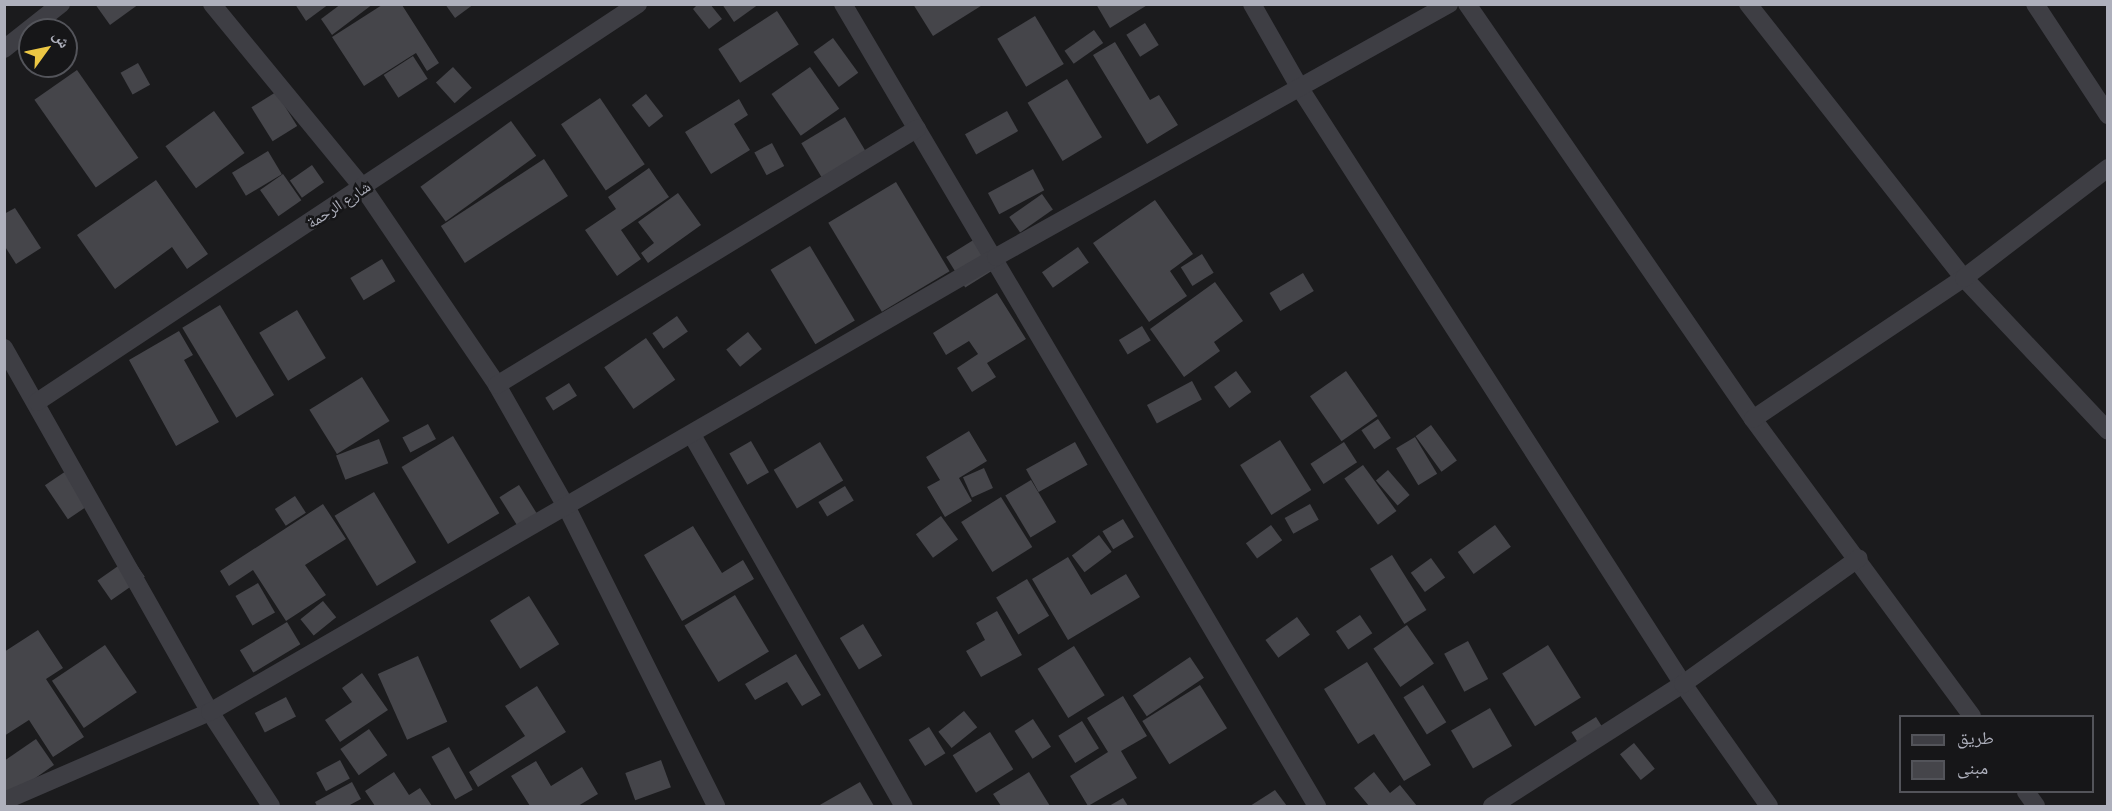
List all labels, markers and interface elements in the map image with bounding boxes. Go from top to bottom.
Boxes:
north arrow [18,18,78,78]
text: ش [48,27,74,52]
street label: شارع الرحمة [303,177,375,233]
legend [1899,715,2094,793]
text: طريق [1957,727,1994,749]
text: مبنى [1957,757,1988,779]

